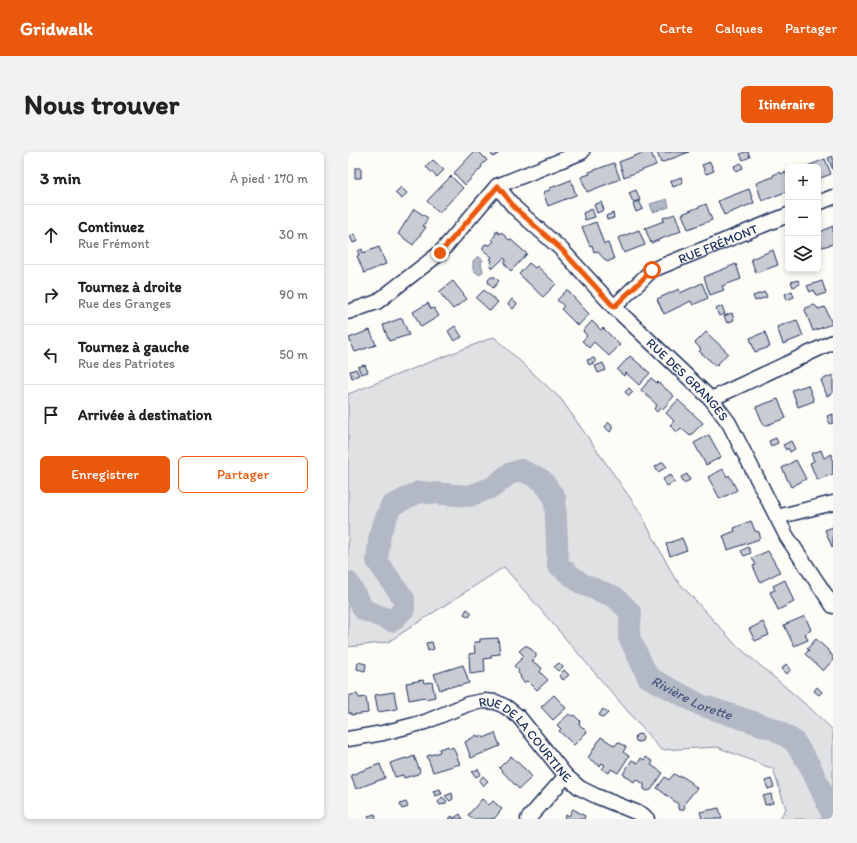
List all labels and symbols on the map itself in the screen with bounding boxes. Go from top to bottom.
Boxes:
street label: RUE FRÉMONT [676,220,760,266]
route end [431,244,449,262]
route start [643,261,661,279]
street label: RUE DES GRANGES [644,335,732,423]
water label: Rivière Lorette [649,672,736,724]
street label: RUE DE LA COURTINE [477,693,575,785]

